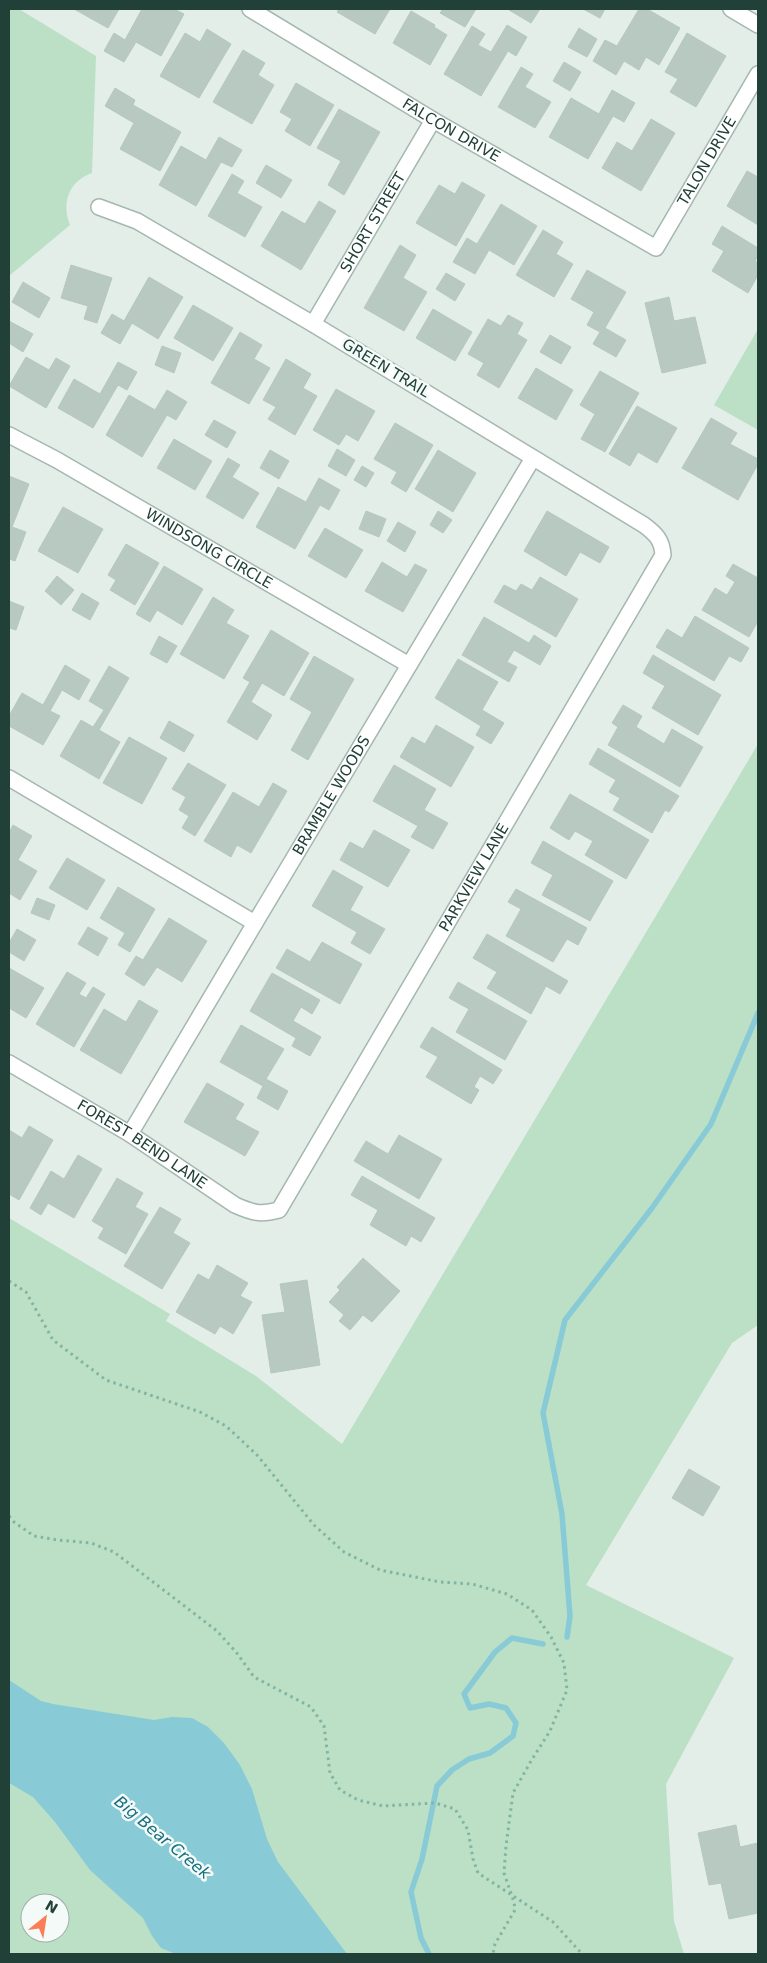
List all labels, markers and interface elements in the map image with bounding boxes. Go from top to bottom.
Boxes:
street label: FALCON DRIVE [399,95,504,166]
street label: TALON DRIVE [673,113,740,210]
street label: SHORT STREET [336,168,410,276]
street label: GREEN TRAIL [339,335,434,402]
street label: WINDSONG CIRCLE [142,505,276,593]
street label: BRAMBLE WOODS [289,732,374,858]
street label: PARKVIEW LANE [435,820,513,935]
street label: FOREST BEND LANE [74,1096,211,1193]
water label: Big Bear Creek [111,1792,215,1884]
north arrow [20,1893,70,1943]
text: N [42,1897,61,1917]

